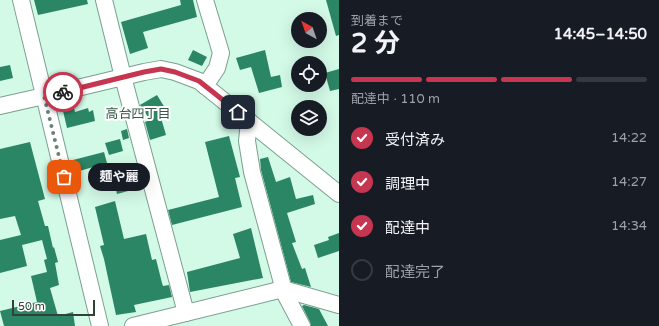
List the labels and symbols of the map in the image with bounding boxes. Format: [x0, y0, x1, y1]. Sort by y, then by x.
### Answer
north arrow [291, 12, 327, 48]
courier [43, 72, 83, 112]
pin [221, 95, 255, 129]
district label: 高台四丁目 [105, 106, 171, 122]
pin [47, 160, 81, 194]
callout: 麺や麗 [88, 163, 150, 191]
scale bar [12, 298, 95, 317]

